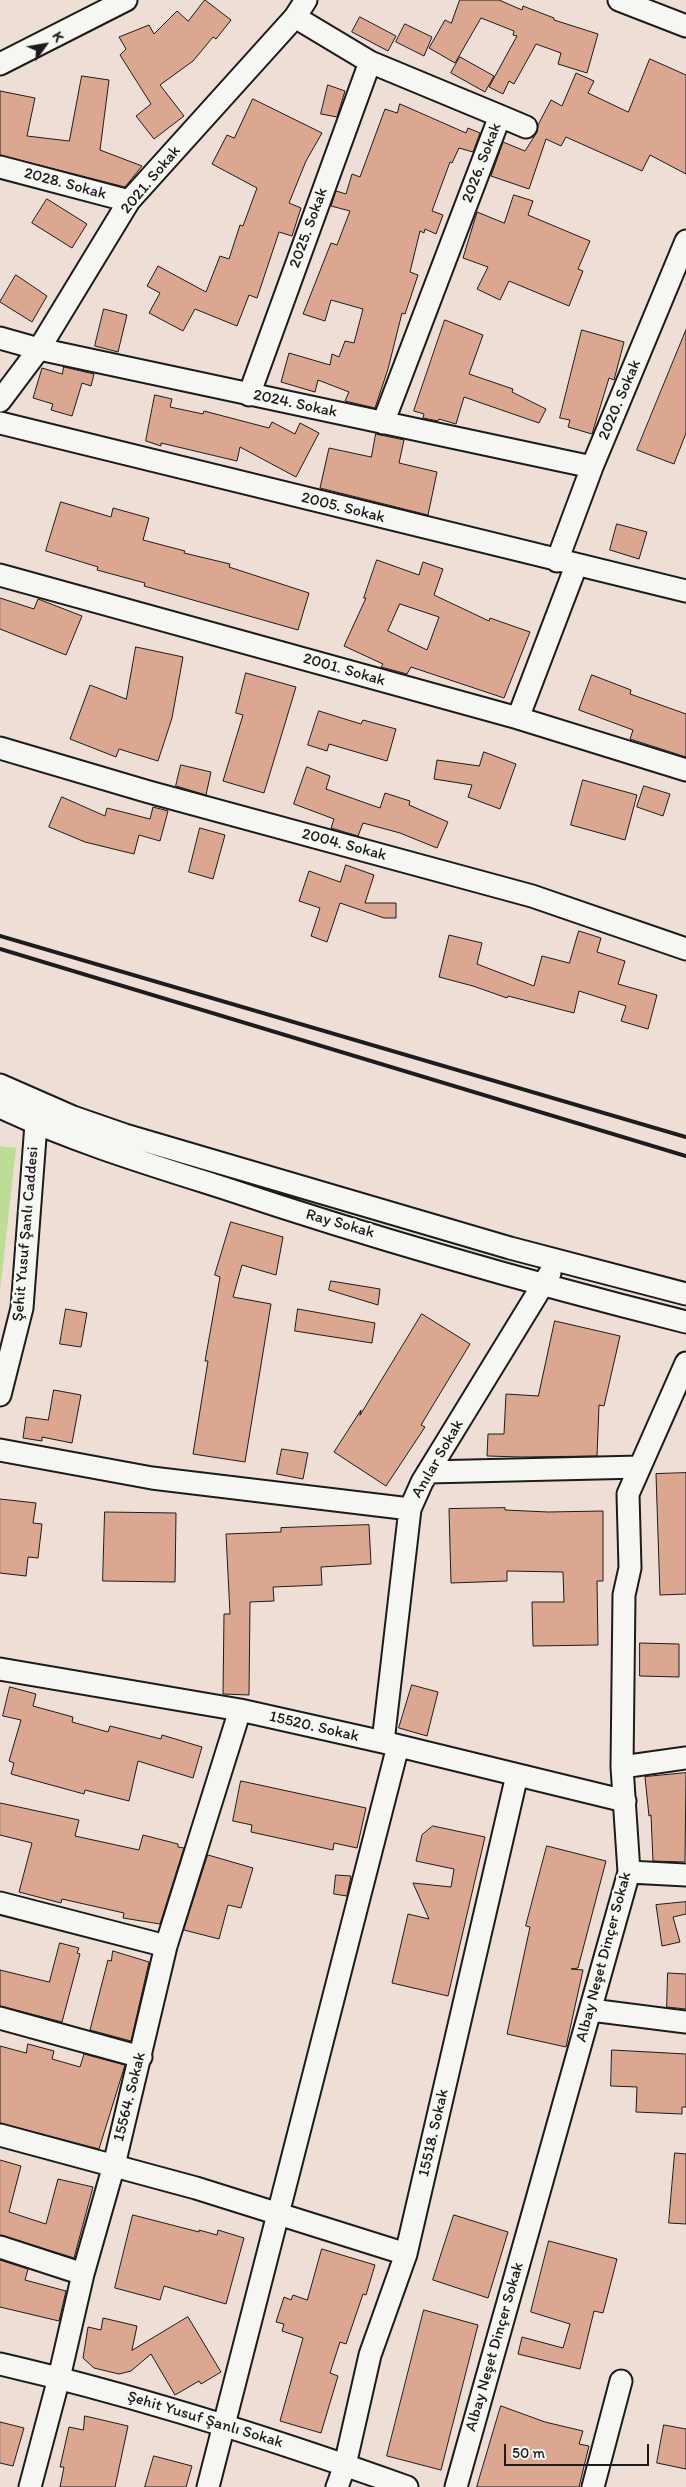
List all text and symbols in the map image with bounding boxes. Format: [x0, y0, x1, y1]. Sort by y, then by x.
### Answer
north arrow [20, 20, 70, 70]
text: K [49, 28, 68, 45]
street label: 2026. Sokak [458, 120, 506, 206]
street label: 2021. Sokak [117, 142, 185, 218]
street label: 2028. Sokak [22, 164, 108, 204]
street label: 2025. Sokak [286, 185, 332, 271]
street label: 2020. Sokak [594, 357, 646, 443]
street label: 2024. Sokak [251, 386, 339, 422]
street label: 2005. Sokak [299, 488, 387, 528]
street label: 2001. Sokak [301, 649, 387, 691]
street label: 2004. Sokak [300, 824, 388, 866]
street label: Şehit Yusuf Şanlı Caddesi [9, 1146, 43, 1322]
street label: Ray Sokak [303, 1205, 377, 1243]
street label: Anılar Sokak [408, 1416, 468, 1502]
street label: 15520. Sokak [267, 1707, 361, 1747]
street label: Albay Neşet Dinçer Sokak [572, 1870, 636, 2044]
street label: 15564. Sokak [110, 2050, 150, 2144]
street label: 15518. Sokak [415, 2087, 453, 2179]
street label: Albay Neşet Dinçer Sokak [462, 2260, 528, 2434]
street label: Şehit Yusuf Şanlı Sokak [125, 2387, 285, 2453]
scale bar [506, 2434, 651, 2466]
text: 50 m [512, 2444, 545, 2462]

